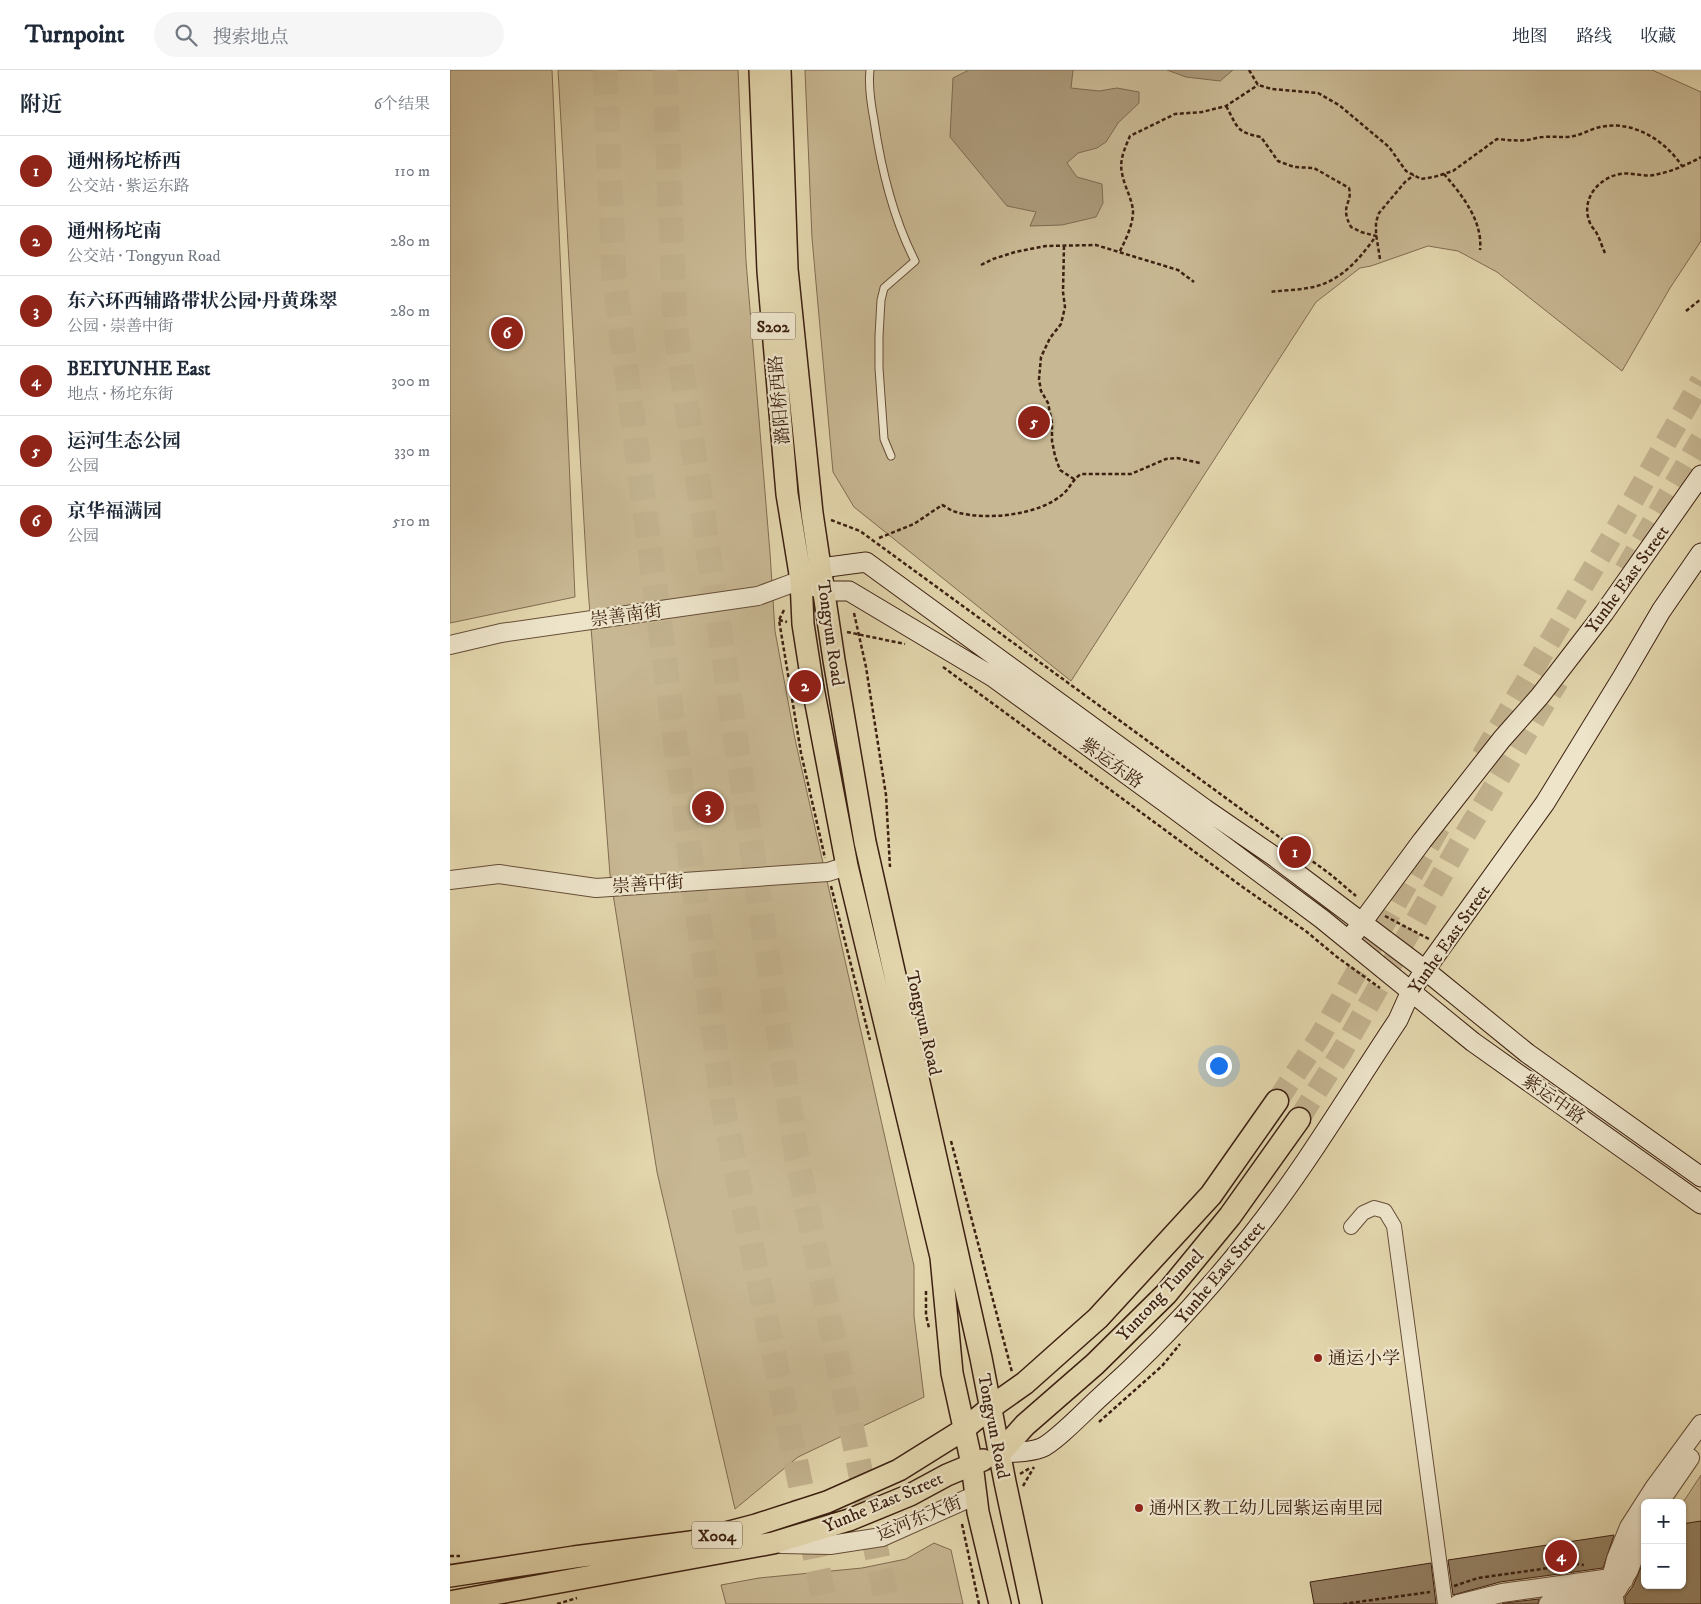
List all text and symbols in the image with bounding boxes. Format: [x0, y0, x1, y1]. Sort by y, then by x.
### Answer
search box [154, 12, 504, 57]
text: Turnpoint [25, 20, 124, 50]
icon: search [172, 21, 200, 49]
text: 搜索地点 [212, 26, 288, 49]
text: 地图 [1512, 26, 1548, 48]
text: 路线 [1576, 26, 1612, 48]
text: 收藏 [1640, 26, 1676, 48]
text: 附近 [20, 92, 62, 118]
text: 6个结果 [374, 94, 430, 114]
text: 通州杨坨桥西 [67, 150, 181, 173]
text: 1 [33, 161, 39, 181]
text: 110 m [394, 161, 430, 181]
text: 公交站 · 紫运东路 [67, 176, 190, 196]
text: 通州杨坨南 [67, 220, 162, 243]
text: 2 [32, 231, 40, 251]
text: 280 m [390, 231, 430, 251]
text: 公交站 · Tongyun Road [67, 246, 220, 266]
text: 东六环西辅路带状公园·丹黄珠翠 [67, 290, 338, 313]
text: 3 [33, 301, 39, 321]
text: 280 m [390, 301, 430, 321]
road number: S202 [750, 312, 796, 340]
pin: 6 [491, 314, 523, 352]
text: 公园 · 崇善中街 [67, 316, 174, 336]
street label: 潞阳桥西路 [765, 354, 795, 446]
text: BEIYUNHE East [67, 358, 210, 381]
text: 4 [31, 371, 41, 391]
text: 300 m [391, 371, 430, 391]
text: 地点 · 杨坨东街 [67, 384, 174, 404]
pin: 5 [1018, 403, 1050, 441]
text: 运河生态公园 [67, 430, 181, 453]
text: 5 [32, 441, 40, 461]
text: 330 m [394, 441, 430, 461]
text: 公园 [67, 456, 99, 476]
text: 京华福满园 [67, 500, 162, 523]
text: 6 [32, 511, 40, 531]
text: 510 m [392, 511, 430, 531]
street label: Yunhe East Street [1581, 521, 1674, 638]
text: 公园 [67, 526, 99, 546]
street label: Tongyun Road [812, 579, 848, 687]
street label: 崇善南街 [589, 600, 663, 632]
pin: 2 [789, 667, 821, 705]
street label: 紫运东路 [1076, 734, 1147, 794]
pin: 3 [692, 788, 724, 826]
pin: 1 [1279, 833, 1311, 871]
street label: 崇善中街 [611, 872, 685, 898]
street label: Yunhe East Street [1404, 881, 1496, 998]
street label: Tongyun Road [900, 969, 946, 1078]
your location [1206, 1053, 1232, 1079]
street label: 紫运中路 [1518, 1070, 1589, 1129]
street label: Yunhe East Street [1171, 1217, 1270, 1329]
street label: Yuntong Tunnel [1113, 1245, 1209, 1346]
place label: 通运小学 [1328, 1348, 1400, 1370]
marker: 通运小学 [1312, 1352, 1324, 1364]
street label: Tongyun Road [972, 1372, 1014, 1481]
street label: Yunhe East Street [820, 1468, 947, 1538]
street label: 运河东大街 [874, 1492, 965, 1546]
place label: 通州区教工幼儿园紫运南里园 [1149, 1498, 1383, 1520]
map controls [1641, 1499, 1686, 1589]
button: + [1641, 1499, 1686, 1544]
marker: 通州区教工幼儿园紫运南里园 [1133, 1502, 1145, 1514]
road number: X004 [692, 1522, 742, 1548]
pin: 4 [1545, 1537, 1577, 1575]
button: − [1641, 1544, 1686, 1589]

